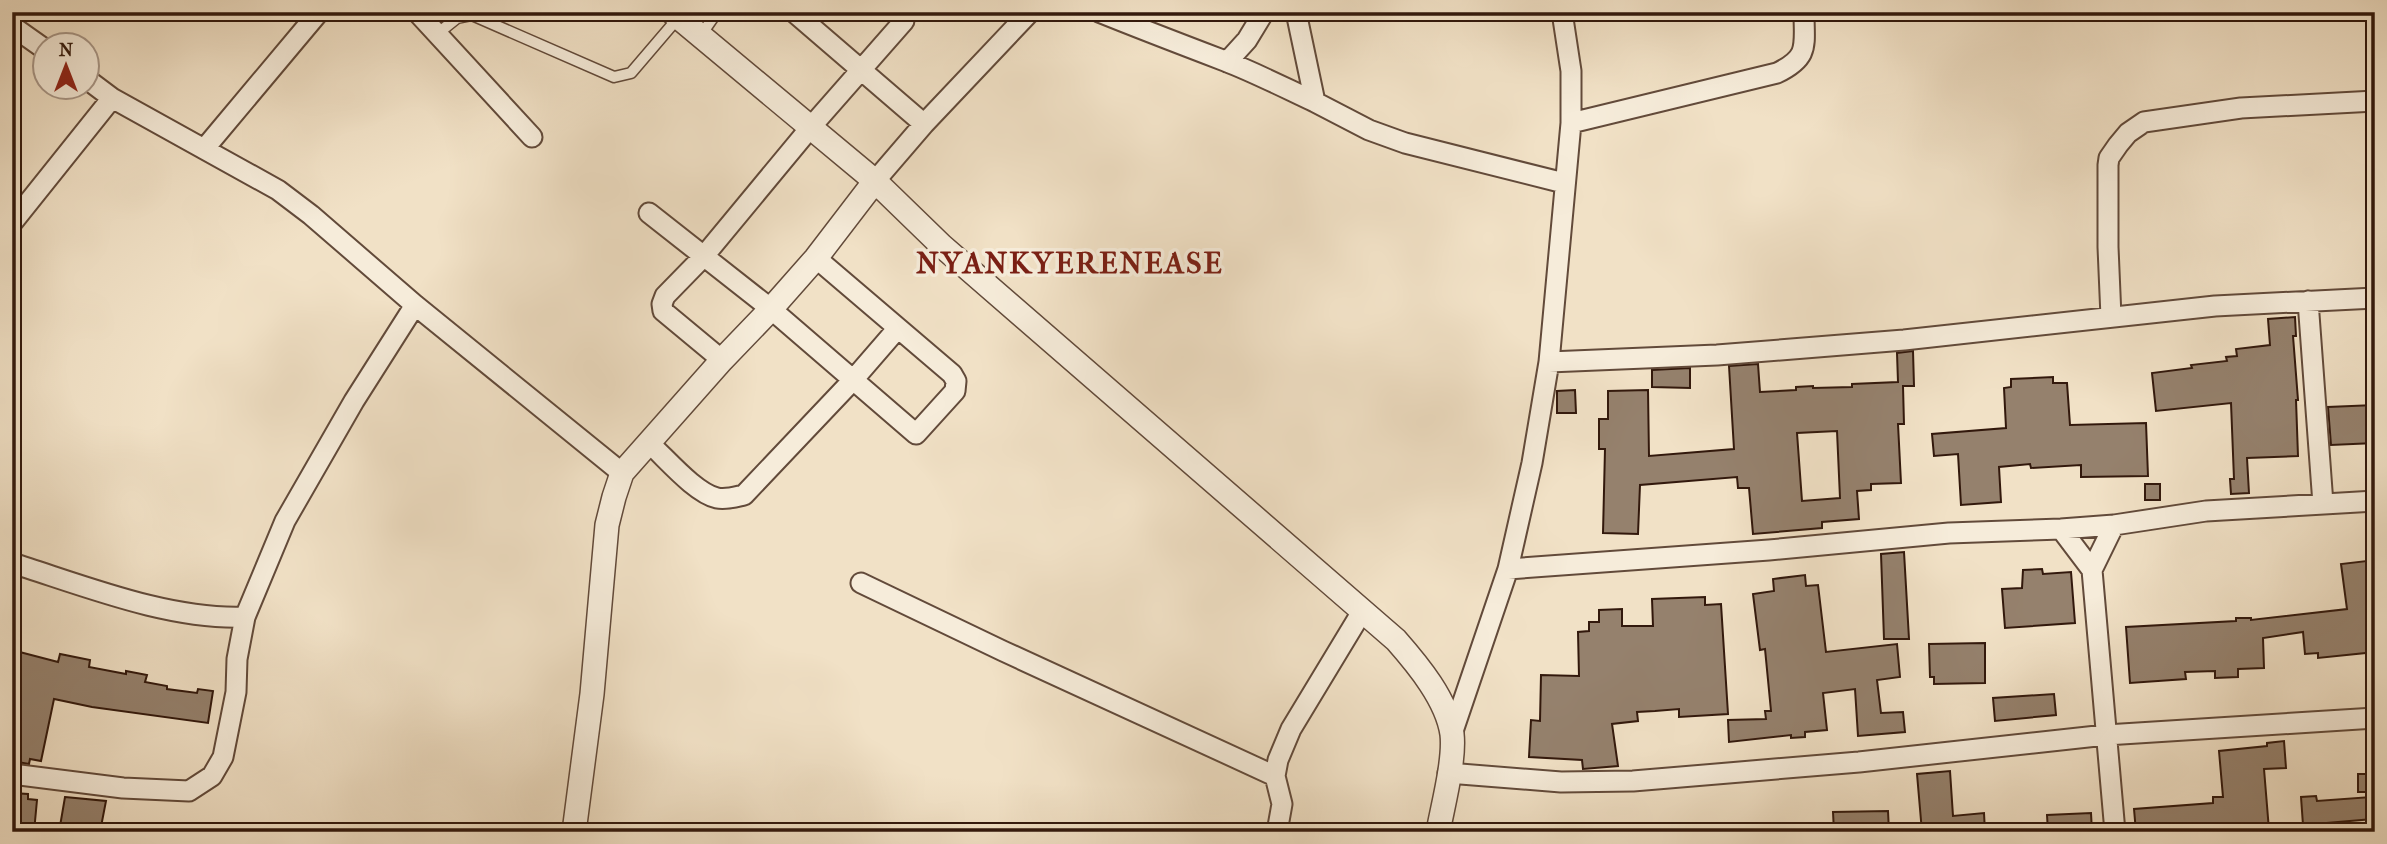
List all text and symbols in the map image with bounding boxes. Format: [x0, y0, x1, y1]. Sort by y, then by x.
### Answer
north arrow [32, 32, 102, 102]
text: N [59, 39, 74, 61]
district label: NYANKYERENEASE [916, 246, 1224, 281]

